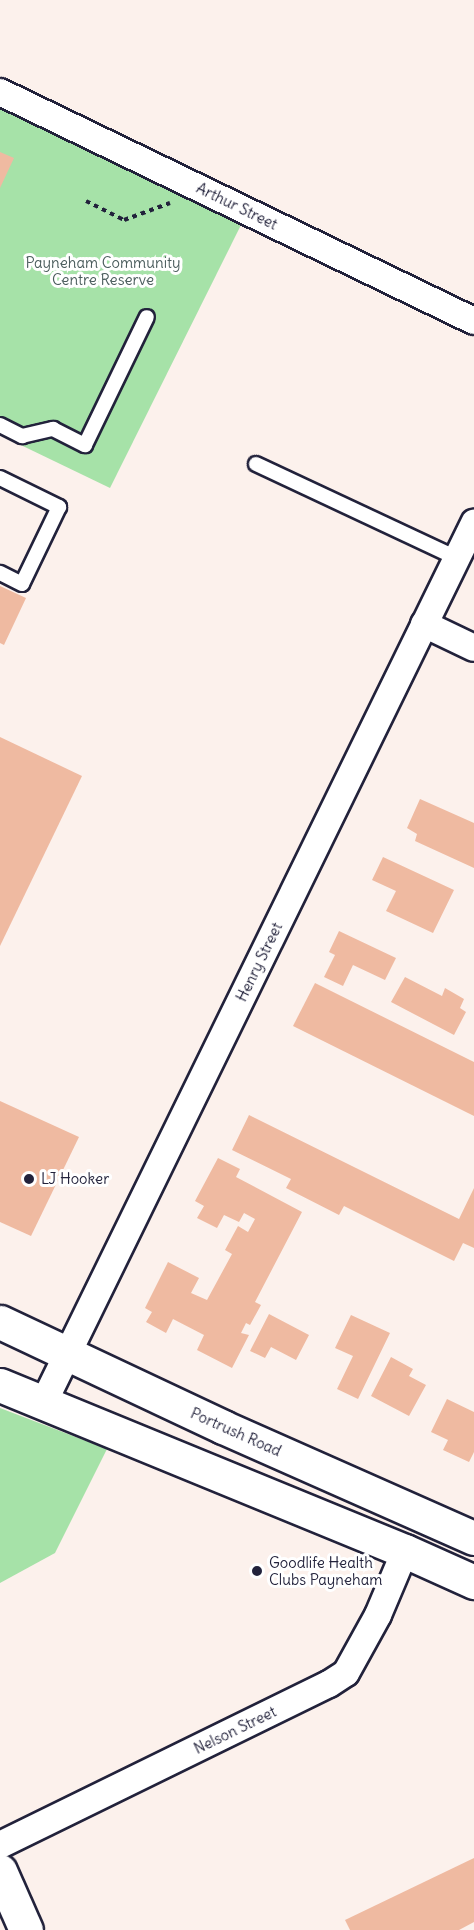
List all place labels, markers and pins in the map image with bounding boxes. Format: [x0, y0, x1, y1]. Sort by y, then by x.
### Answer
place label: LJ Hooker [41, 1170, 109, 1188]
marker: LJ Hooker [22, 1172, 36, 1186]
place label: Goodlife Health Clubs Payneham [269, 1553, 382, 1588]
marker: Goodlife Health Clubs Payneham [250, 1564, 264, 1578]

